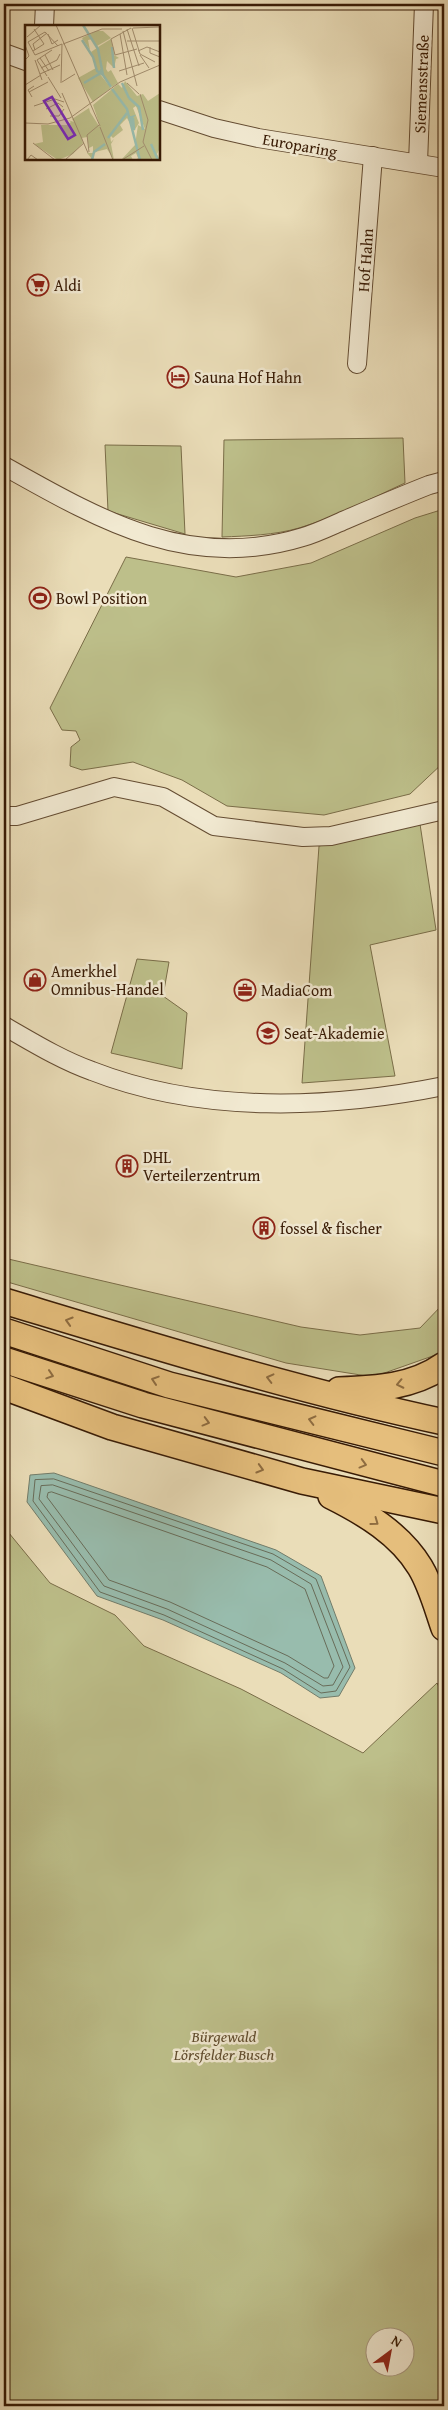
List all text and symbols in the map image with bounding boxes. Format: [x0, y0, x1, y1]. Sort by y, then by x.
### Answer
inset map [25, 25, 160, 160]
street label: Siemensstraße [407, 34, 435, 134]
street label: Europaring [261, 127, 339, 163]
street label: Hof Hahn [351, 227, 379, 293]
supermarket icon: Aldi [26, 273, 50, 297]
place label: Aldi [54, 273, 82, 297]
hotel icon: Sauna Hof Hahn [166, 365, 190, 389]
place label: Sauna Hof Hahn [194, 365, 302, 389]
sports icon: Bowl Position [28, 586, 52, 610]
place label: Bowl Position [56, 586, 147, 610]
place label: Amerkhel Omnibus-Handel [51, 959, 164, 1001]
shop icon: Amerkhel Omnibus-Handel [23, 968, 47, 992]
office icon: MadiaCom [233, 978, 257, 1002]
place label: MadiaCom [261, 978, 332, 1002]
school or university icon: Seat-Akademie [256, 1021, 280, 1045]
place label: Seat-Akademie [284, 1021, 385, 1045]
place label: DHL Verteilerzentrum [143, 1145, 260, 1187]
building icon: DHL Verteilerzentrum [115, 1154, 139, 1178]
building icon: fossel & fischer [252, 1216, 276, 1240]
place label: fossel & fischer [280, 1216, 382, 1240]
one-way arrow [66, 1316, 74, 1326]
one-way arrow [45, 1369, 54, 1379]
one-way arrow [266, 1374, 274, 1384]
one-way arrow [151, 1376, 159, 1386]
one-way arrow [395, 1378, 404, 1389]
one-way arrow [307, 1415, 316, 1426]
one-way arrow [201, 1416, 209, 1426]
one-way arrow [358, 1458, 366, 1468]
one-way arrow [255, 1464, 263, 1474]
one-way arrow [370, 1516, 379, 1525]
park label: Bürgewald Lörsfelder Busch [173, 2024, 274, 2066]
north arrow [366, 2328, 416, 2378]
text: N [388, 2330, 407, 2352]

